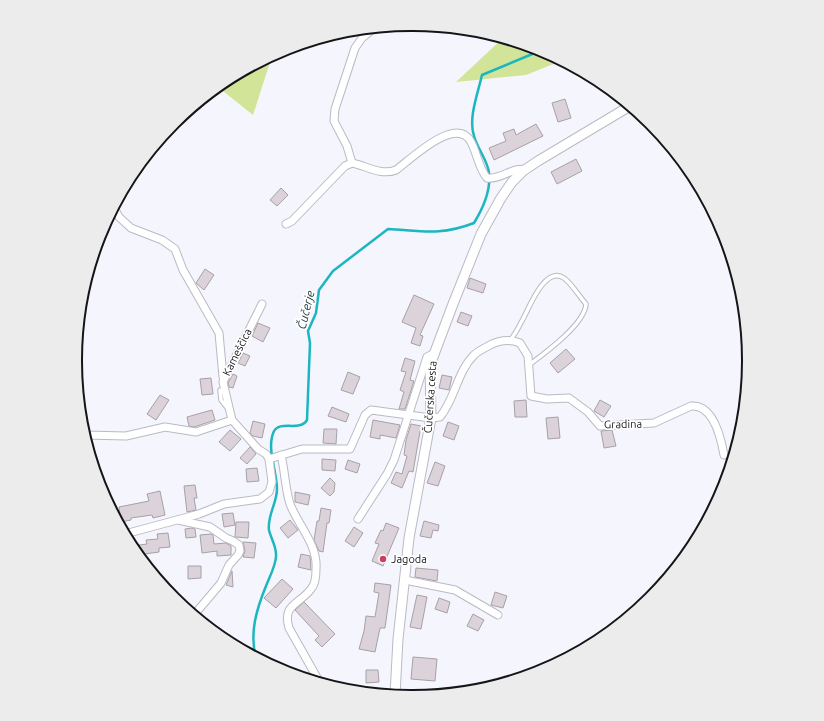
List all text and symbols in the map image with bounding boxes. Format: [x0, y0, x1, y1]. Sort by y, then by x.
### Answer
water label: Čučerje [294, 289, 317, 330]
street label: Kameščica [220, 326, 254, 378]
street label: Čučerska cesta [420, 360, 439, 434]
street label: Gradina [604, 418, 642, 430]
place label: Jagoda [391, 553, 427, 565]
marker: Jagoda [378, 554, 388, 564]

